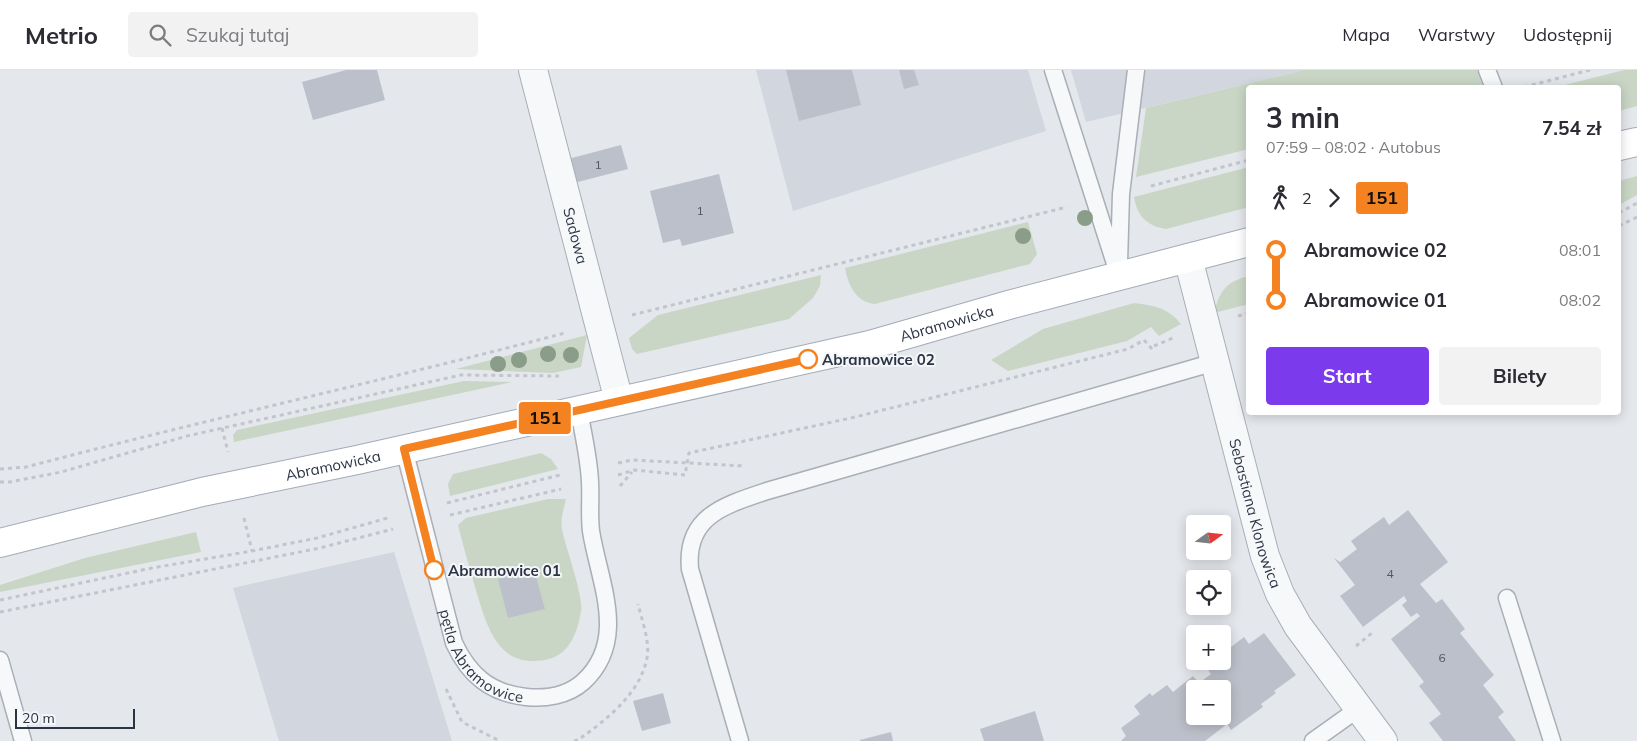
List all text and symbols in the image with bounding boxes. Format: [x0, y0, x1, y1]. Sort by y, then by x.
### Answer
search box [128, 12, 478, 57]
text: Metrio [25, 20, 98, 50]
icon: search [146, 21, 174, 49]
text: Szukaj tutaj [186, 23, 289, 47]
text: Mapa [1342, 23, 1390, 46]
text: Warstwy [1418, 23, 1495, 46]
text: Udostępnij [1523, 23, 1612, 46]
text: 3 min [1266, 100, 1340, 135]
text: 7.54 zł [1542, 116, 1601, 140]
text: 07:59 – 08:02 · Autobus [1266, 137, 1441, 157]
house number: 1 [594, 157, 602, 172]
icon: walk [1266, 184, 1294, 212]
icon: forward [1320, 184, 1348, 212]
text: 151 [1366, 186, 1398, 209]
text: 2 [1302, 188, 1312, 208]
house number: 1 [696, 203, 704, 218]
street label: Sadowa [560, 205, 592, 266]
text: Abramowice 02 [1304, 238, 1447, 262]
text: 08:01 [1559, 240, 1601, 260]
text: Abramowice 01 [1304, 288, 1447, 312]
text: 08:02 [1559, 290, 1601, 310]
street label: Abramowicka [897, 300, 996, 345]
button: Start [1266, 347, 1429, 405]
button: Bilety [1439, 347, 1601, 405]
marker: Abramowice 02 [798, 349, 818, 369]
place label: Abramowice 02 [822, 350, 935, 369]
line badge: 151 [516, 402, 574, 434]
text: 151 [529, 406, 561, 429]
street label: Sebastiana Klonowica [1226, 436, 1286, 591]
street label: Abramowicka [284, 446, 382, 484]
north arrow [1186, 515, 1231, 560]
map controls [1186, 515, 1231, 725]
marker: Abramowice 01 [424, 560, 444, 580]
place label: Abramowice 01 [448, 561, 561, 580]
house number: 4 [1386, 566, 1394, 581]
button: locate [1186, 570, 1231, 615]
street label: pętla Abramowice [436, 607, 525, 706]
button: + [1186, 625, 1231, 670]
house number: 6 [1438, 650, 1446, 665]
button: − [1186, 680, 1231, 725]
scale bar [15, 706, 135, 729]
text: 20 m [22, 709, 55, 727]

